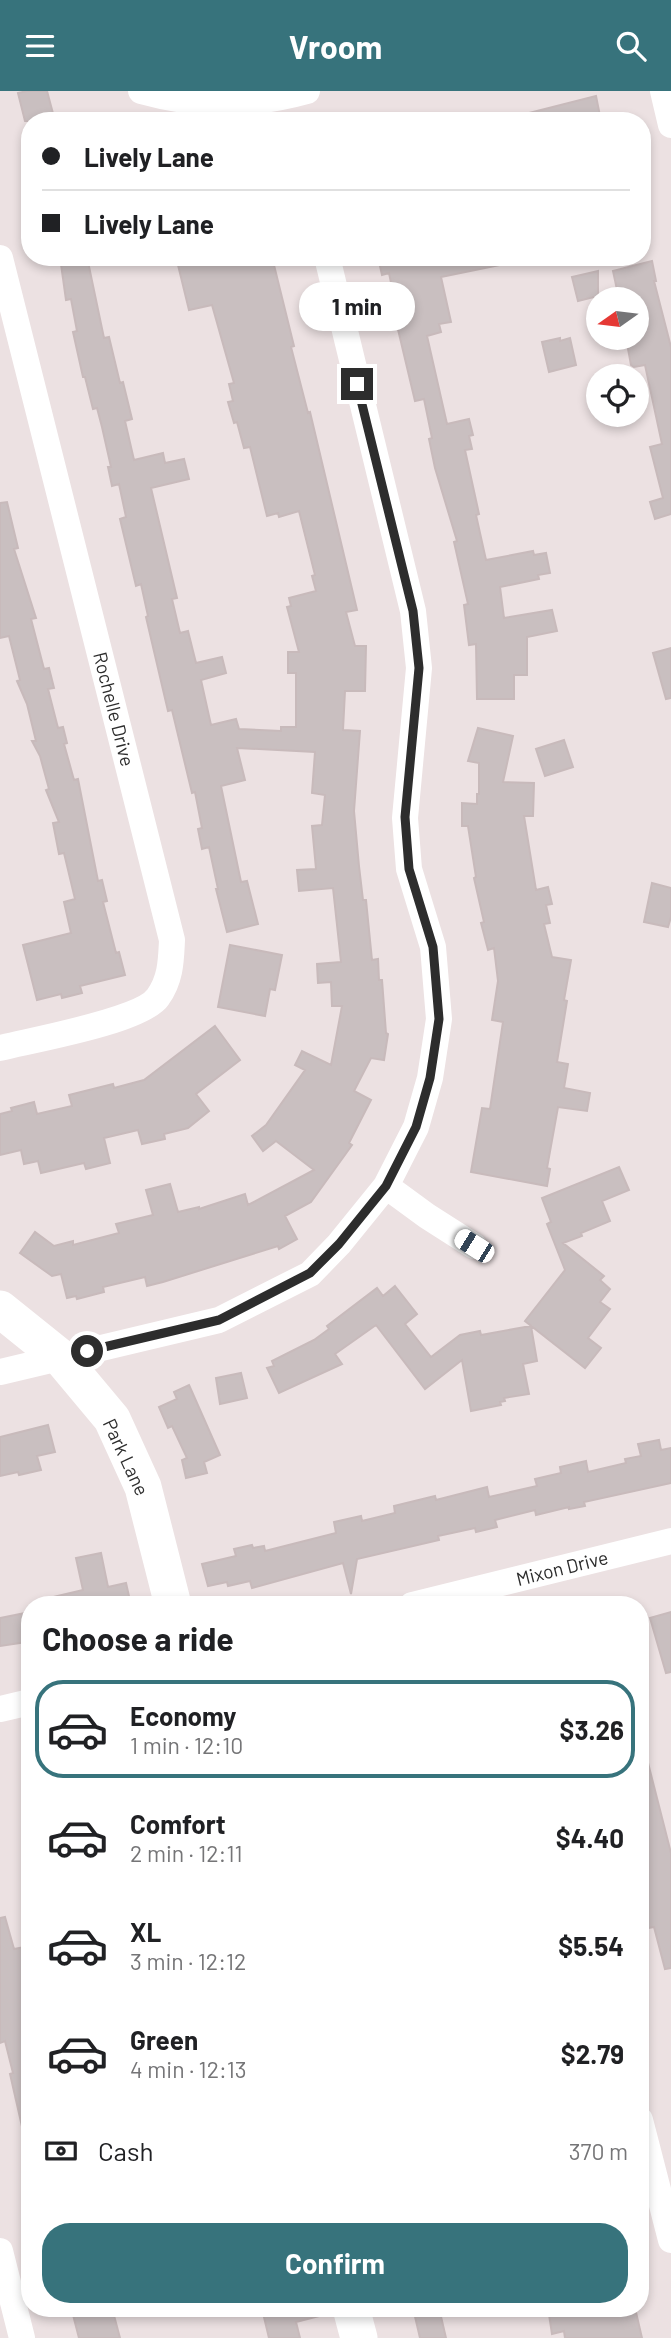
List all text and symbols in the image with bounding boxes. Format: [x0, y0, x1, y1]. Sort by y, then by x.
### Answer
icon: menu [21, 27, 59, 65]
text: Vroom [289, 27, 382, 65]
icon: search [612, 27, 650, 65]
text: Lively Lane [84, 141, 214, 172]
text: Lively Lane [84, 208, 214, 239]
callout: 1 min [299, 282, 415, 331]
north arrow [586, 287, 649, 350]
map controls [586, 287, 649, 427]
text: 1 min [332, 292, 382, 320]
button: locate [586, 364, 649, 427]
route end [341, 368, 373, 400]
street label: Rochelle Drive [89, 649, 140, 768]
car [451, 1226, 498, 1266]
route start [71, 1335, 103, 1367]
street label: Park Lane [99, 1415, 154, 1499]
street label: Mixon Drive [514, 1545, 610, 1590]
text: Choose a ride [42, 1619, 234, 1657]
icon: car [46, 1698, 109, 1761]
text: Economy [130, 1700, 236, 1731]
text: $3.26 [560, 1714, 624, 1745]
text: 1 min · 12:10 [130, 1731, 243, 1759]
icon: car [46, 1806, 109, 1869]
text: Comfort [130, 1808, 226, 1839]
text: $4.40 [556, 1822, 624, 1853]
text: 2 min · 12:11 [130, 1839, 243, 1867]
icon: car [46, 1914, 109, 1977]
text: XL [130, 1916, 161, 1947]
text: $5.54 [558, 1930, 624, 1961]
text: 3 min · 12:12 [130, 1947, 246, 1975]
icon: car [46, 2022, 109, 2085]
text: Green [130, 2024, 198, 2055]
text: $2.79 [561, 2038, 624, 2069]
text: 4 min · 12:13 [130, 2055, 247, 2083]
icon: cash [42, 2132, 80, 2170]
text: Cash [98, 2135, 153, 2166]
text: 370 m [569, 2137, 628, 2165]
button: Confirm [42, 2223, 628, 2303]

